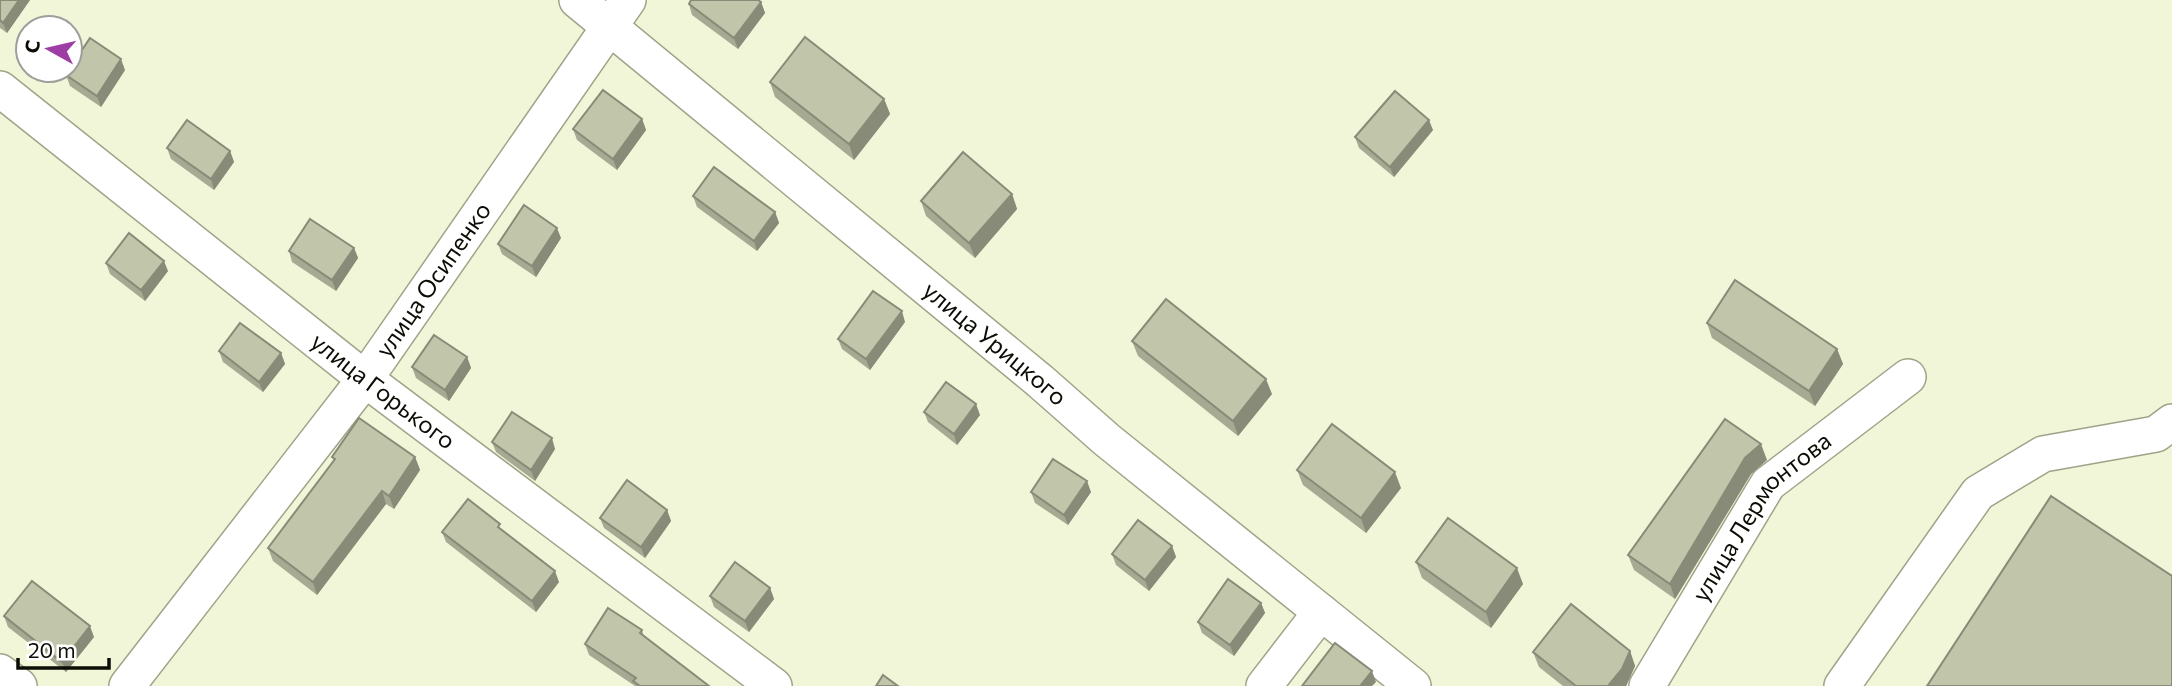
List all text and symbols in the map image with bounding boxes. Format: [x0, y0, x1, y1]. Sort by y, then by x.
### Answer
north arrow [14, 14, 84, 84]
text: С [19, 39, 44, 55]
street label: улица Осипенко [369, 196, 496, 362]
street label: улица Урицкого [918, 275, 1073, 411]
street label: улица Горького [306, 326, 462, 455]
street label: улица Лермонтова [1685, 425, 1836, 606]
scale bar [18, 626, 108, 670]
text: 20 m [28, 637, 76, 662]

